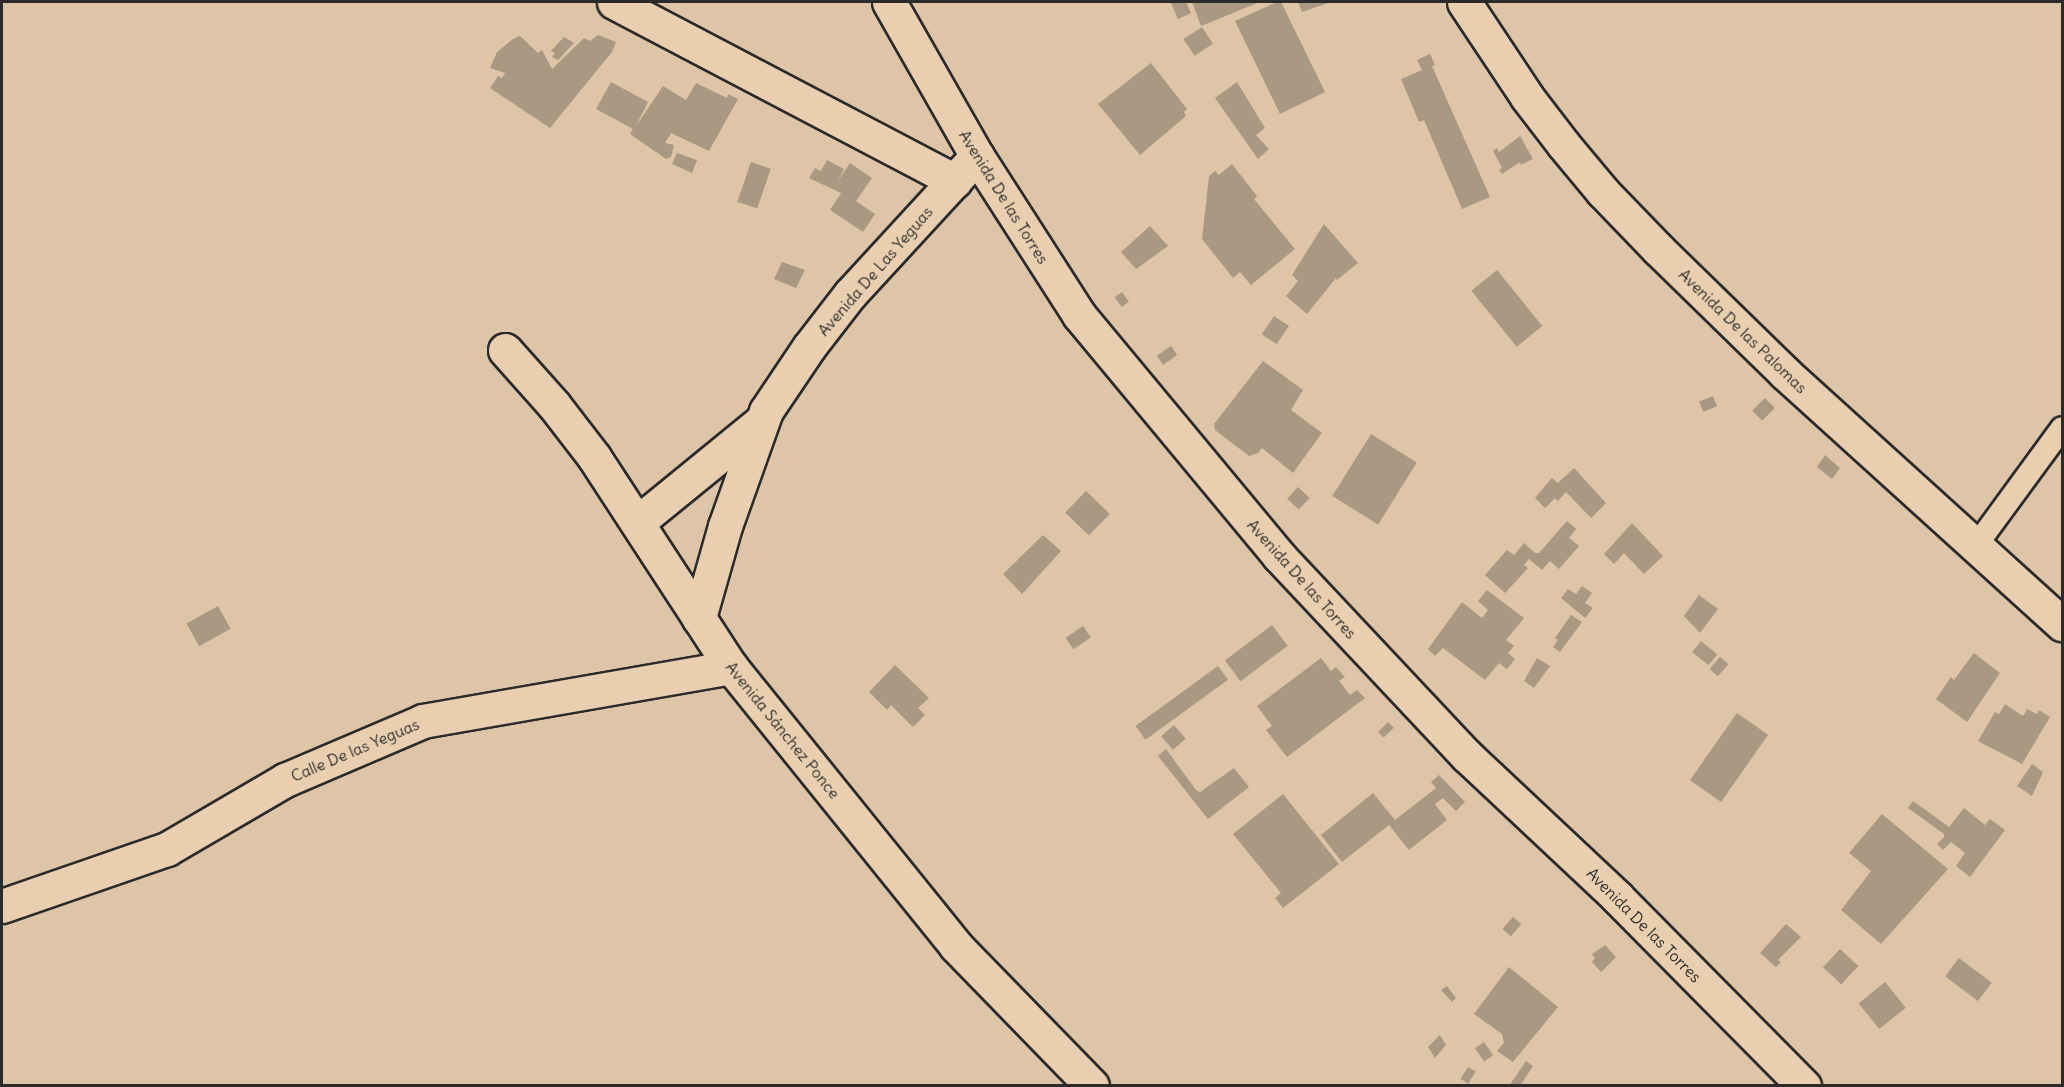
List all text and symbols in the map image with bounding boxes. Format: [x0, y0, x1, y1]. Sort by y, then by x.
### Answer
street label: Avenida De las Torres [955, 127, 1053, 267]
street label: Avenida De Las Yeguas [814, 202, 936, 340]
street label: Avenida De las Palomas [1675, 265, 1811, 397]
street label: Avenida De las Torres [1243, 515, 1361, 643]
street label: Avenida Sánchez Ponce [722, 658, 844, 802]
street label: Calle De las Yeguas [288, 714, 422, 786]
street label: Avenida De las Torres [1583, 864, 1705, 986]

